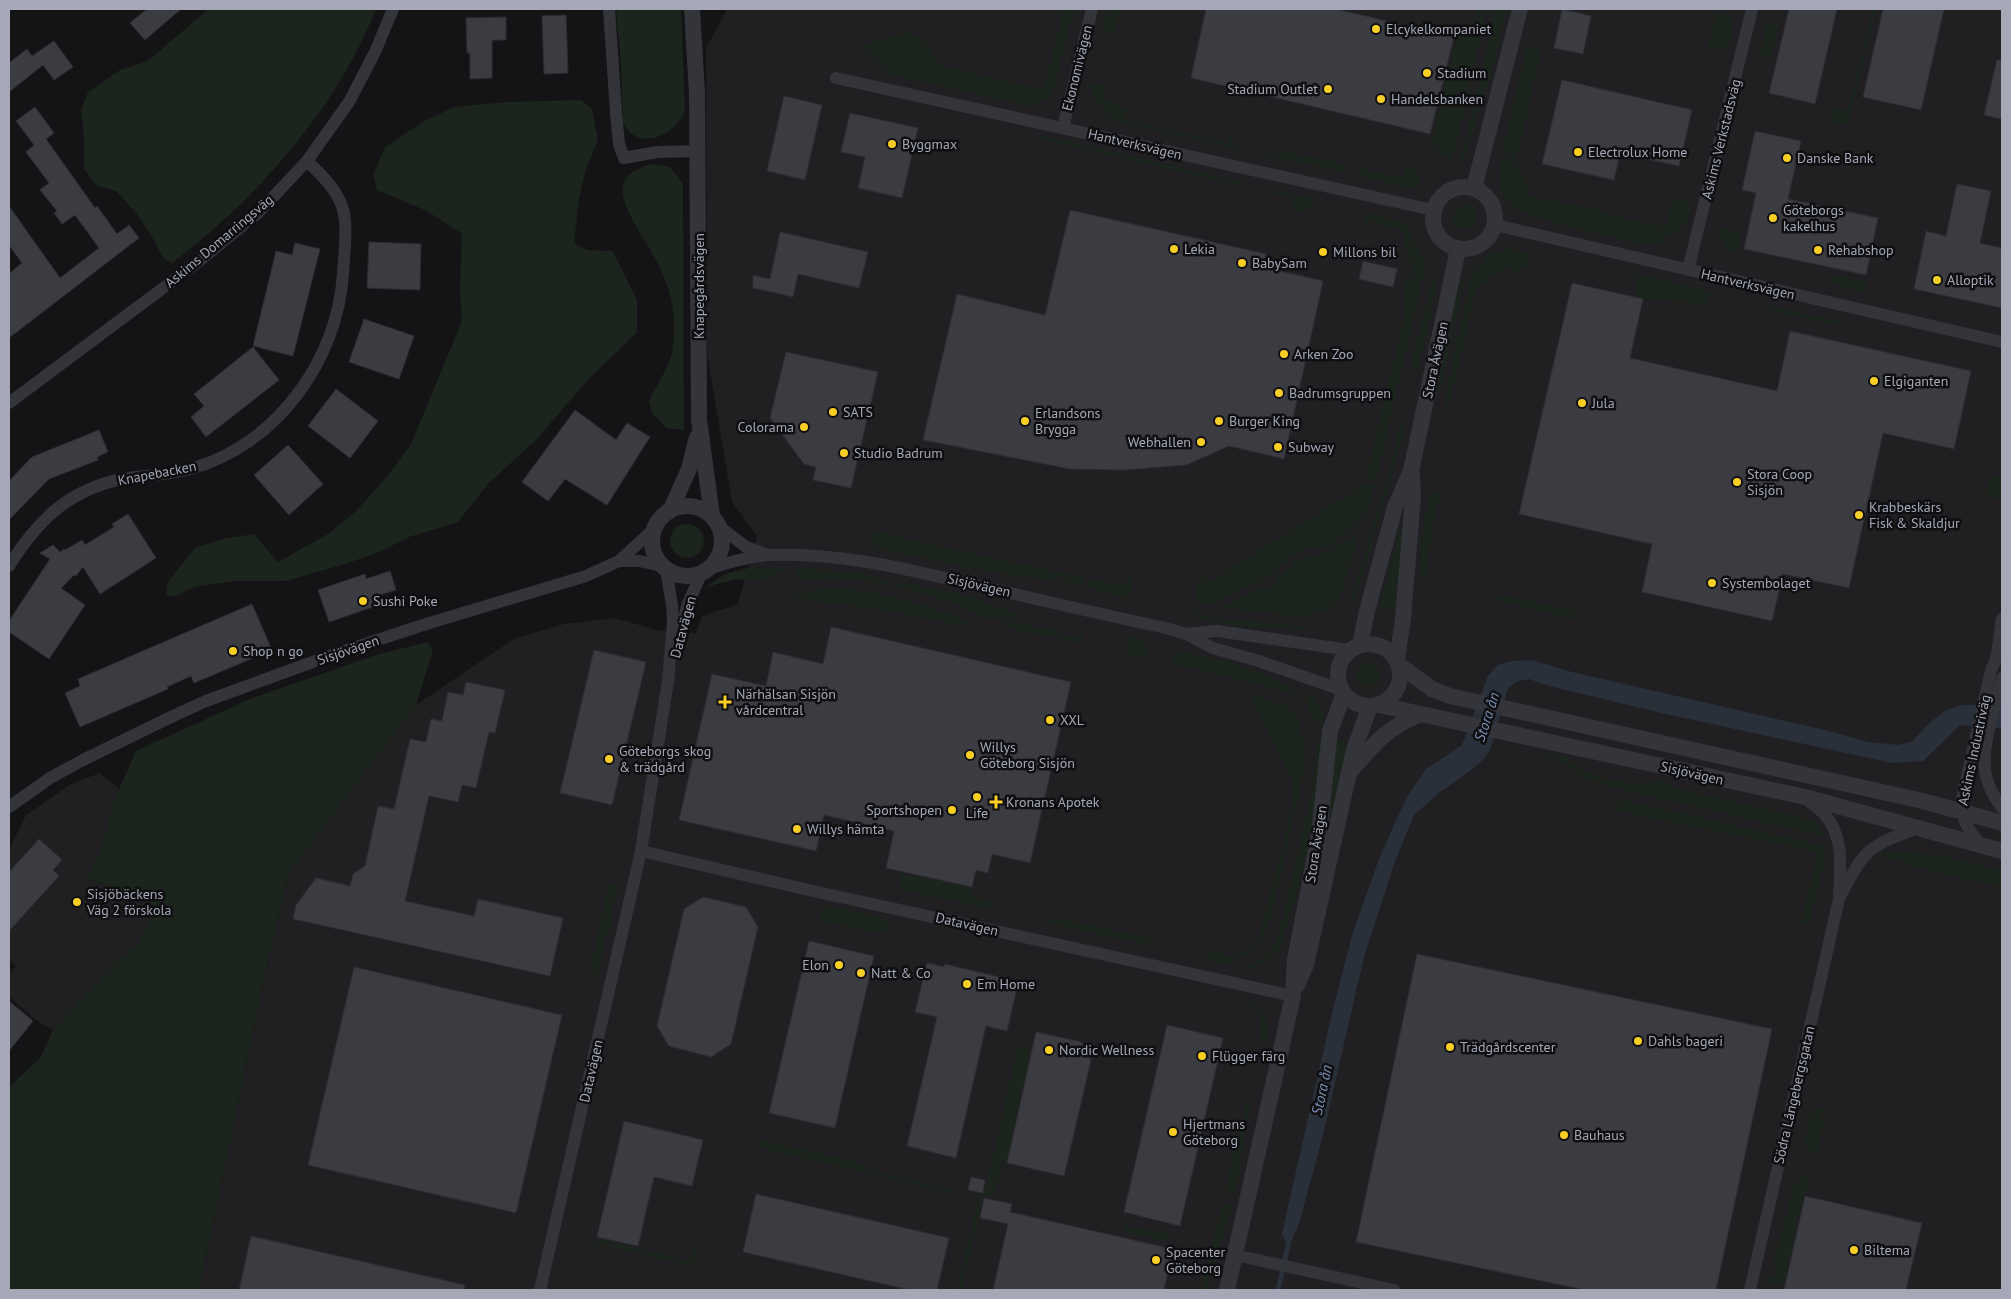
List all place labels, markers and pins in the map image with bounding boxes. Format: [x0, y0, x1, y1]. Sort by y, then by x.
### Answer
place label: Elcykelkompaniet [1386, 20, 1491, 38]
marker: Elcykelkompaniet [1370, 23, 1382, 35]
place label: Stadium [1437, 64, 1486, 82]
marker: Stadium [1421, 67, 1433, 79]
place label: Stadium Outlet [1227, 80, 1318, 98]
marker: Stadium Outlet [1322, 83, 1334, 95]
place label: Handelsbanken [1391, 90, 1483, 108]
marker: Handelsbanken [1375, 93, 1387, 105]
place label: Byggmax [902, 135, 957, 153]
marker: Byggmax [886, 138, 898, 150]
place label: Electrolux Home [1588, 143, 1687, 161]
marker: Electrolux Home [1572, 146, 1584, 158]
place label: Danske Bank [1797, 149, 1874, 167]
marker: Danske Bank [1781, 152, 1793, 164]
place label: Göteborgs kakelhus [1783, 201, 1844, 235]
marker: Göteborgs kakelhus [1767, 212, 1779, 224]
place label: Lekia [1184, 240, 1215, 258]
place label: Rehabshop [1828, 241, 1894, 259]
marker: Lekia [1168, 243, 1180, 255]
place label: Millons bil [1333, 243, 1396, 261]
marker: Rehabshop [1812, 244, 1824, 256]
marker: Millons bil [1317, 246, 1329, 258]
place label: BabySam [1252, 254, 1307, 272]
marker: BabySam [1236, 257, 1248, 269]
place label: Alloptik [1947, 271, 1994, 289]
marker: Alloptik [1931, 274, 1943, 286]
place label: Arken Zoo [1294, 345, 1354, 363]
marker: Arken Zoo [1278, 348, 1290, 360]
place label: Elgiganten [1884, 372, 1948, 390]
marker: Elgiganten [1868, 375, 1880, 387]
place label: Badrumsgruppen [1289, 384, 1391, 402]
marker: Badrumsgruppen [1273, 387, 1285, 399]
place label: Jula [1591, 394, 1615, 412]
marker: Jula [1576, 397, 1588, 409]
place label: SATS [843, 403, 873, 421]
place label: Erlandsons Brygga [1035, 404, 1101, 438]
marker: SATS [827, 406, 839, 418]
place label: Burger King [1229, 412, 1300, 430]
marker: Erlandsons Brygga [1019, 415, 1031, 427]
marker: Burger King [1213, 415, 1225, 427]
place label: Colorama [737, 418, 794, 436]
marker: Colorama [798, 421, 810, 433]
place label: Webhallen [1128, 433, 1191, 451]
marker: Webhallen [1195, 436, 1207, 448]
place label: Subway [1288, 438, 1335, 456]
marker: Subway [1272, 441, 1284, 453]
place label: Studio Badrum [854, 444, 943, 462]
marker: Studio Badrum [838, 447, 850, 459]
place label: Stora Coop Sisjön [1747, 465, 1812, 499]
marker: Stora Coop Sisjön [1731, 476, 1743, 488]
place label: Krabbeskärs Fisk & Skaldjur [1869, 498, 1960, 532]
marker: Krabbeskärs Fisk & Skaldjur [1853, 509, 1865, 521]
place label: Systembolaget [1722, 574, 1811, 592]
marker: Systembolaget [1706, 577, 1718, 589]
place label: Sushi Poke [373, 592, 438, 610]
marker: Sushi Poke [357, 595, 369, 607]
place label: Shop n go [243, 642, 303, 660]
marker: Shop n go [227, 645, 239, 657]
place label: Närhälsan Sisjön vårdcentral [736, 685, 836, 719]
marker: Närhälsan Sisjön vårdcentral [718, 695, 732, 709]
place label: XXL [1060, 711, 1084, 729]
marker: XXL [1044, 714, 1056, 726]
place label: Willys Göteborg Sisjön [980, 738, 1075, 772]
place label: Göteborgs skog & trädgård [619, 742, 711, 776]
marker: Willys Göteborg Sisjön [964, 749, 976, 761]
marker: Göteborgs skog & trädgård [603, 753, 615, 765]
marker: Life [971, 791, 983, 803]
place label: Kronans Apotek [1006, 793, 1100, 811]
marker: Kronans Apotek [990, 796, 1002, 808]
place label: Sportshopen [866, 801, 942, 819]
marker: Sportshopen [946, 804, 958, 816]
place label: Life [966, 804, 988, 822]
place label: Willys hämta [807, 820, 884, 838]
marker: Willys hämta [791, 823, 803, 835]
place label: Sisjöbäckens Väg 2 förskola [86, 885, 171, 919]
marker: Sisjöbäckens Väg 2 förskola [71, 896, 83, 908]
place label: Elon [802, 956, 829, 974]
marker: Elon [833, 959, 845, 971]
place label: Natt & Co [871, 964, 931, 982]
marker: Natt & Co [855, 967, 867, 979]
place label: Em Home [977, 975, 1035, 993]
marker: Em Home [961, 978, 973, 990]
place label: Dahls bageri [1648, 1032, 1723, 1050]
marker: Dahls bageri [1632, 1035, 1644, 1047]
place label: Trädgårdscenter [1460, 1038, 1556, 1056]
place label: Nordic Wellness [1059, 1041, 1154, 1059]
marker: Trädgårdscenter [1444, 1041, 1456, 1053]
marker: Nordic Wellness [1043, 1044, 1055, 1056]
place label: Flügger färg [1212, 1047, 1285, 1065]
marker: Flügger färg [1196, 1050, 1208, 1062]
place label: Hjertmans Göteborg [1183, 1115, 1245, 1149]
marker: Hjertmans Göteborg [1167, 1126, 1179, 1138]
place label: Bauhaus [1574, 1126, 1625, 1144]
marker: Bauhaus [1558, 1129, 1570, 1141]
place label: Biltema [1864, 1241, 1910, 1259]
place label: Spacenter Göteborg [1166, 1243, 1225, 1277]
marker: Biltema [1848, 1244, 1860, 1256]
marker: Spacenter Göteborg [1150, 1254, 1162, 1266]

